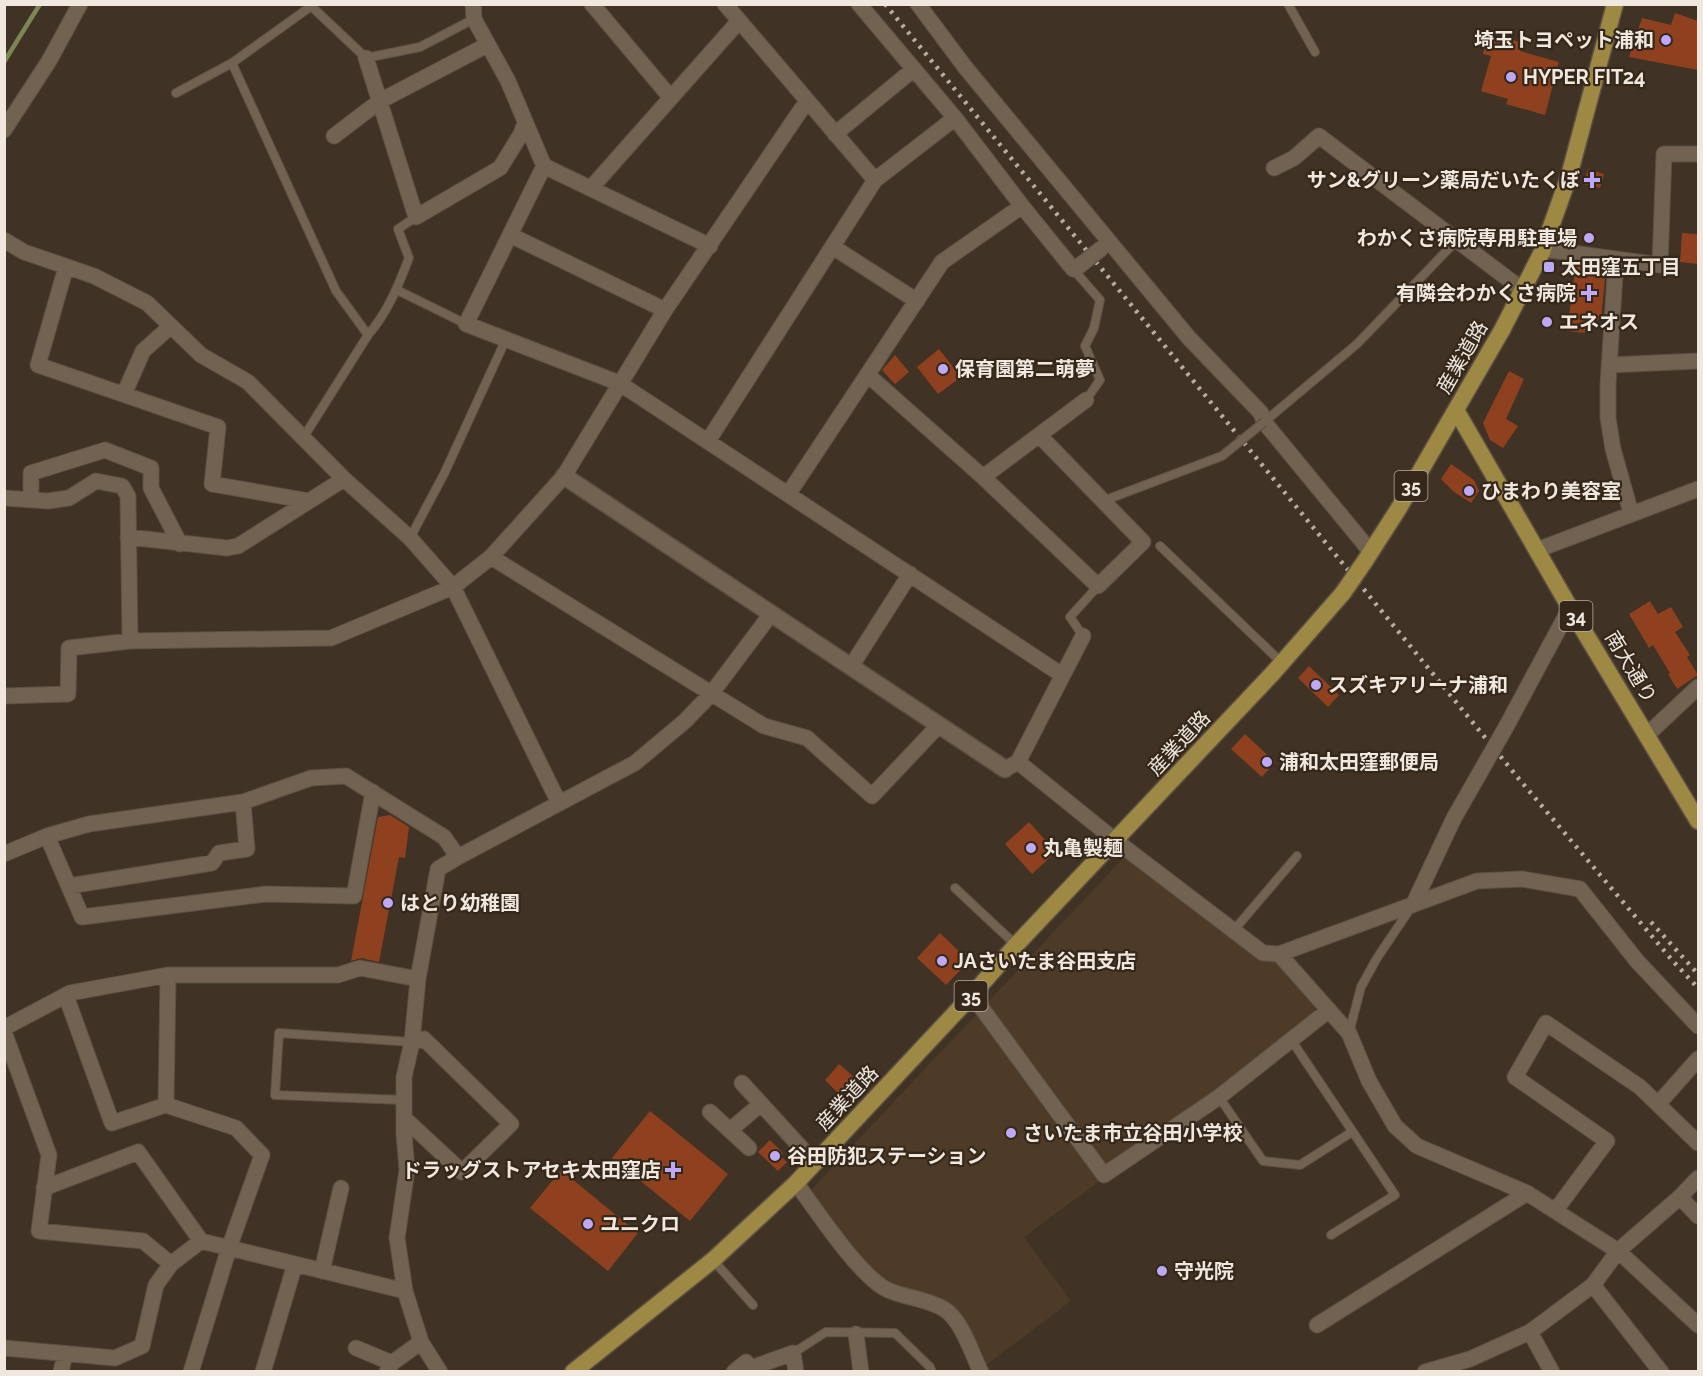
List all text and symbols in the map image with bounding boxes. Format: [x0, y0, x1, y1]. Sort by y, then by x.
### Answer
place label: 埼玉トヨペット浦和 [1474, 28, 1654, 52]
marker: 埼玉トヨペット浦和 [1659, 33, 1673, 47]
place label: HYPER FIT24 [1523, 65, 1645, 89]
marker: HYPER FIT24 [1504, 70, 1518, 84]
place label: サン&グリーン薬局だいたくぼ [1307, 168, 1580, 192]
marker: サン&グリーン薬局だいたくぼ [1585, 173, 1599, 187]
place label: わかくさ病院専用駐車場 [1357, 226, 1577, 250]
marker: わかくさ病院専用駐車場 [1582, 231, 1596, 245]
place label: 太田窪五丁目 [1561, 255, 1681, 279]
marker: 太田窪五丁目 [1542, 260, 1556, 274]
place label: 有隣会わかくさ病院 [1396, 281, 1576, 305]
marker: 有隣会わかくさ病院 [1580, 284, 1598, 302]
place label: エネオス [1559, 310, 1639, 334]
marker: エネオス [1540, 315, 1554, 329]
street label: 産業道路 [1432, 316, 1492, 398]
place label: 保育園第二萌夢 [955, 357, 1095, 381]
marker: 保育園第二萌夢 [936, 362, 950, 376]
road number: 35 [1394, 471, 1428, 501]
place label: ひまわり美容室 [1481, 479, 1621, 503]
marker: ひまわり美容室 [1462, 484, 1476, 498]
road number: 34 [1560, 601, 1592, 631]
street label: 南大通り [1600, 627, 1662, 707]
place label: スズキアリーナ浦和 [1328, 673, 1508, 697]
marker: スズキアリーナ浦和 [1309, 678, 1323, 692]
street label: 産業道路 [1143, 706, 1215, 780]
place label: 浦和太田窪郵便局 [1279, 750, 1439, 774]
marker: 浦和太田窪郵便局 [1260, 755, 1274, 769]
place label: 丸亀製麺 [1043, 836, 1123, 860]
marker: 丸亀製麺 [1024, 841, 1038, 855]
place label: はとり幼稚園 [400, 891, 520, 915]
marker: はとり幼稚園 [381, 896, 395, 910]
place label: JAさいたま谷田支店 [954, 949, 1136, 973]
marker: JAさいたま谷田支店 [935, 954, 949, 968]
road number: 35 [954, 981, 988, 1011]
street label: 産業道路 [811, 1061, 883, 1135]
place label: さいたま市立谷田小学校 [1023, 1121, 1242, 1145]
marker: さいたま市立谷田小学校 [1004, 1126, 1018, 1140]
place label: 谷田防犯ステーション [787, 1144, 987, 1168]
marker: 谷田防犯ステーション [768, 1149, 782, 1163]
place label: ドラッグストアセキ太田窪店 [401, 1158, 661, 1182]
marker: ドラッグストアセキ太田窪店 [666, 1163, 680, 1177]
place label: ユニクロ [600, 1212, 680, 1236]
marker: ユニクロ [581, 1217, 595, 1231]
place label: 守光院 [1174, 1259, 1234, 1283]
marker: 守光院 [1155, 1264, 1169, 1278]

